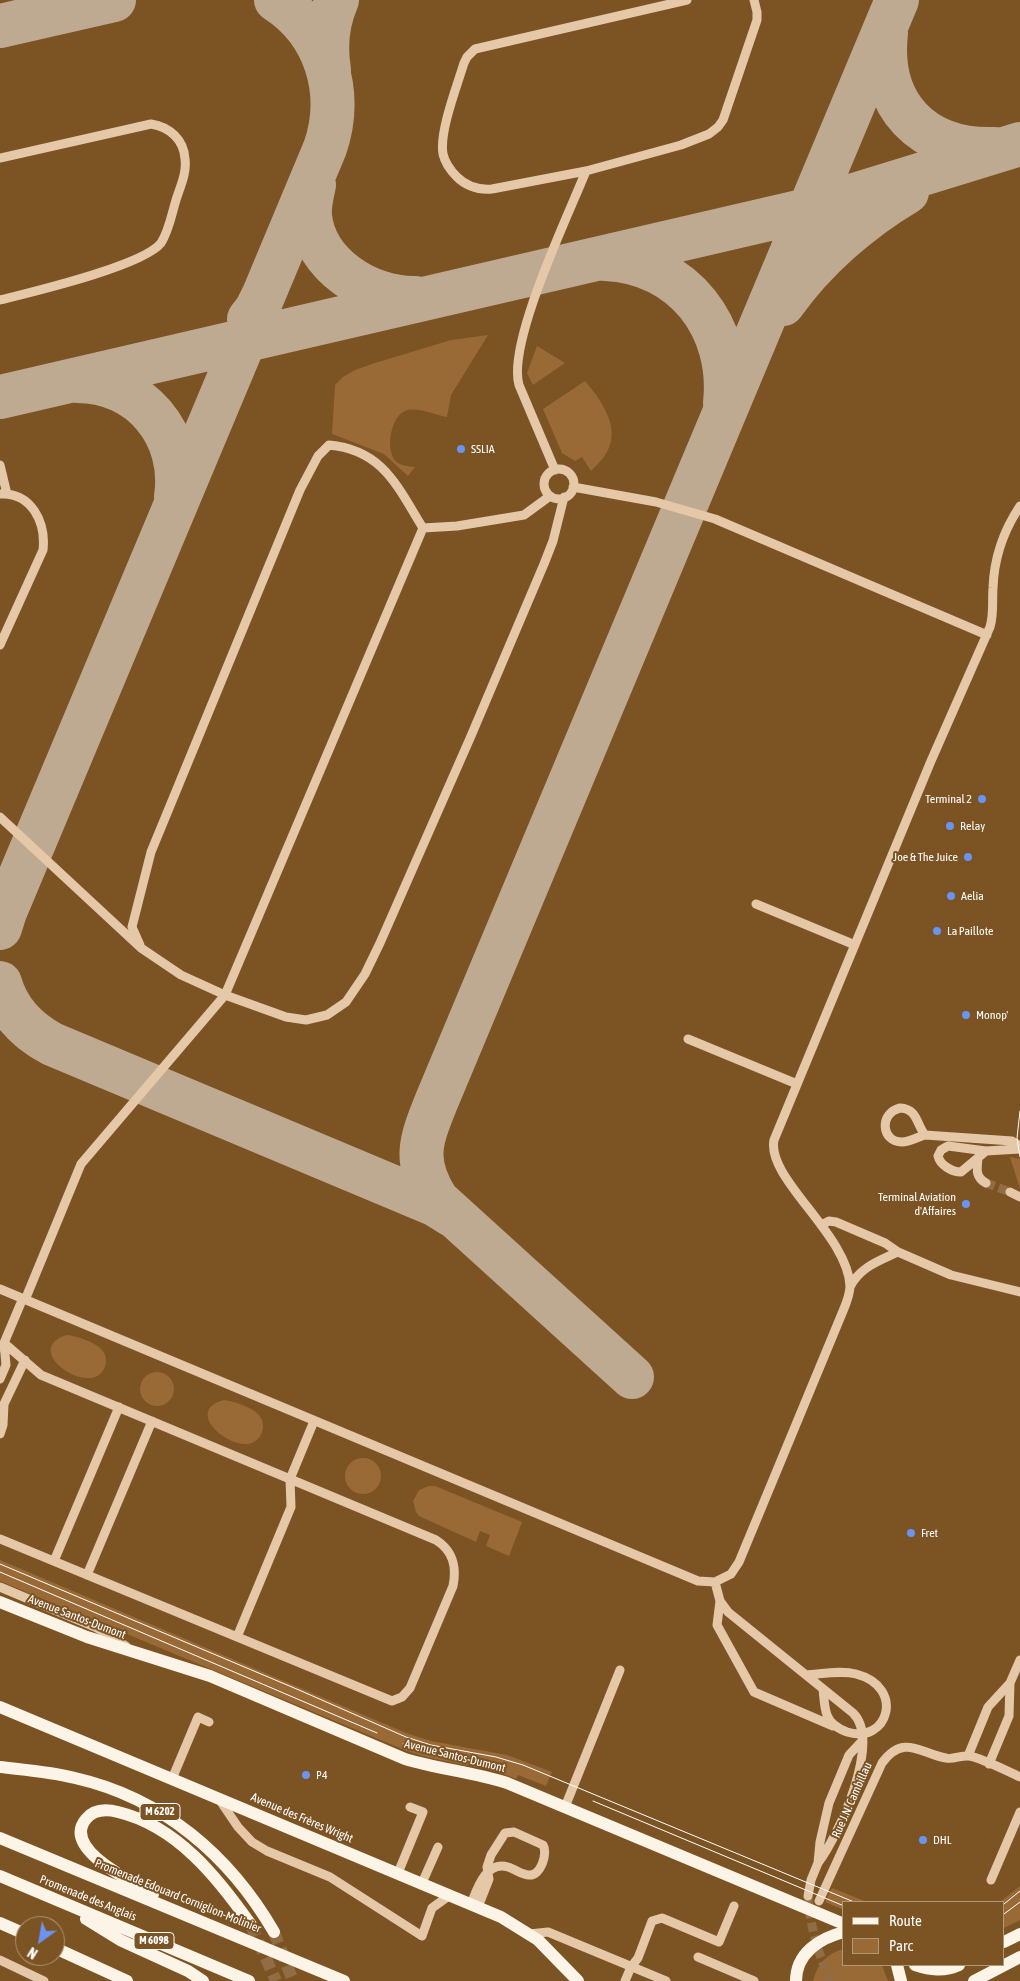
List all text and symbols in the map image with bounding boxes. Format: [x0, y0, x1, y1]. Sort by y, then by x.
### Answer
place label: SSLIA [471, 442, 495, 456]
marker: SSLIA [455, 443, 467, 455]
place label: Terminal 2 [925, 792, 972, 806]
marker: Terminal 2 [976, 793, 988, 805]
place label: Relay [960, 819, 985, 833]
marker: Relay [944, 820, 956, 832]
place label: Joe & The Juice [893, 850, 958, 864]
marker: Joe & The Juice [962, 851, 974, 863]
place label: Aelia [961, 889, 984, 903]
marker: Aelia [945, 890, 957, 902]
place label: La Paillote [947, 924, 994, 938]
marker: La Paillote [931, 925, 943, 937]
place label: Monop' [976, 1008, 1008, 1022]
marker: Monop' [960, 1009, 972, 1021]
place label: Terminal Aviation d'Affaires [878, 1190, 956, 1218]
marker: Terminal Aviation d'Affaires [960, 1198, 972, 1210]
place label: Fret [921, 1526, 938, 1540]
marker: Fret [905, 1527, 917, 1539]
street label: Avenue Santos-Dumont [26, 1592, 128, 1642]
street label: Avenue Santos-Dumont [403, 1736, 507, 1776]
street label: Rue J.N. Cambillau [829, 1760, 875, 1840]
place label: P4 [316, 1768, 328, 1782]
marker: P4 [300, 1769, 312, 1781]
street label: Avenue des Frères Wright [249, 1790, 355, 1846]
road number: M 6202 [140, 1804, 180, 1820]
place label: DHL [933, 1833, 951, 1847]
marker: DHL [917, 1834, 929, 1846]
street label: Promenade Edouard Corniglion-Molinier [93, 1856, 263, 1936]
street label: Promenade des Anglais [38, 1872, 138, 1924]
legend [842, 1901, 1005, 1966]
text: Route [889, 1912, 922, 1929]
north arrow [15, 1916, 65, 1966]
road number: M 6098 [134, 1932, 174, 1950]
text: Parc [889, 1937, 913, 1954]
text: N [25, 1944, 40, 1962]

